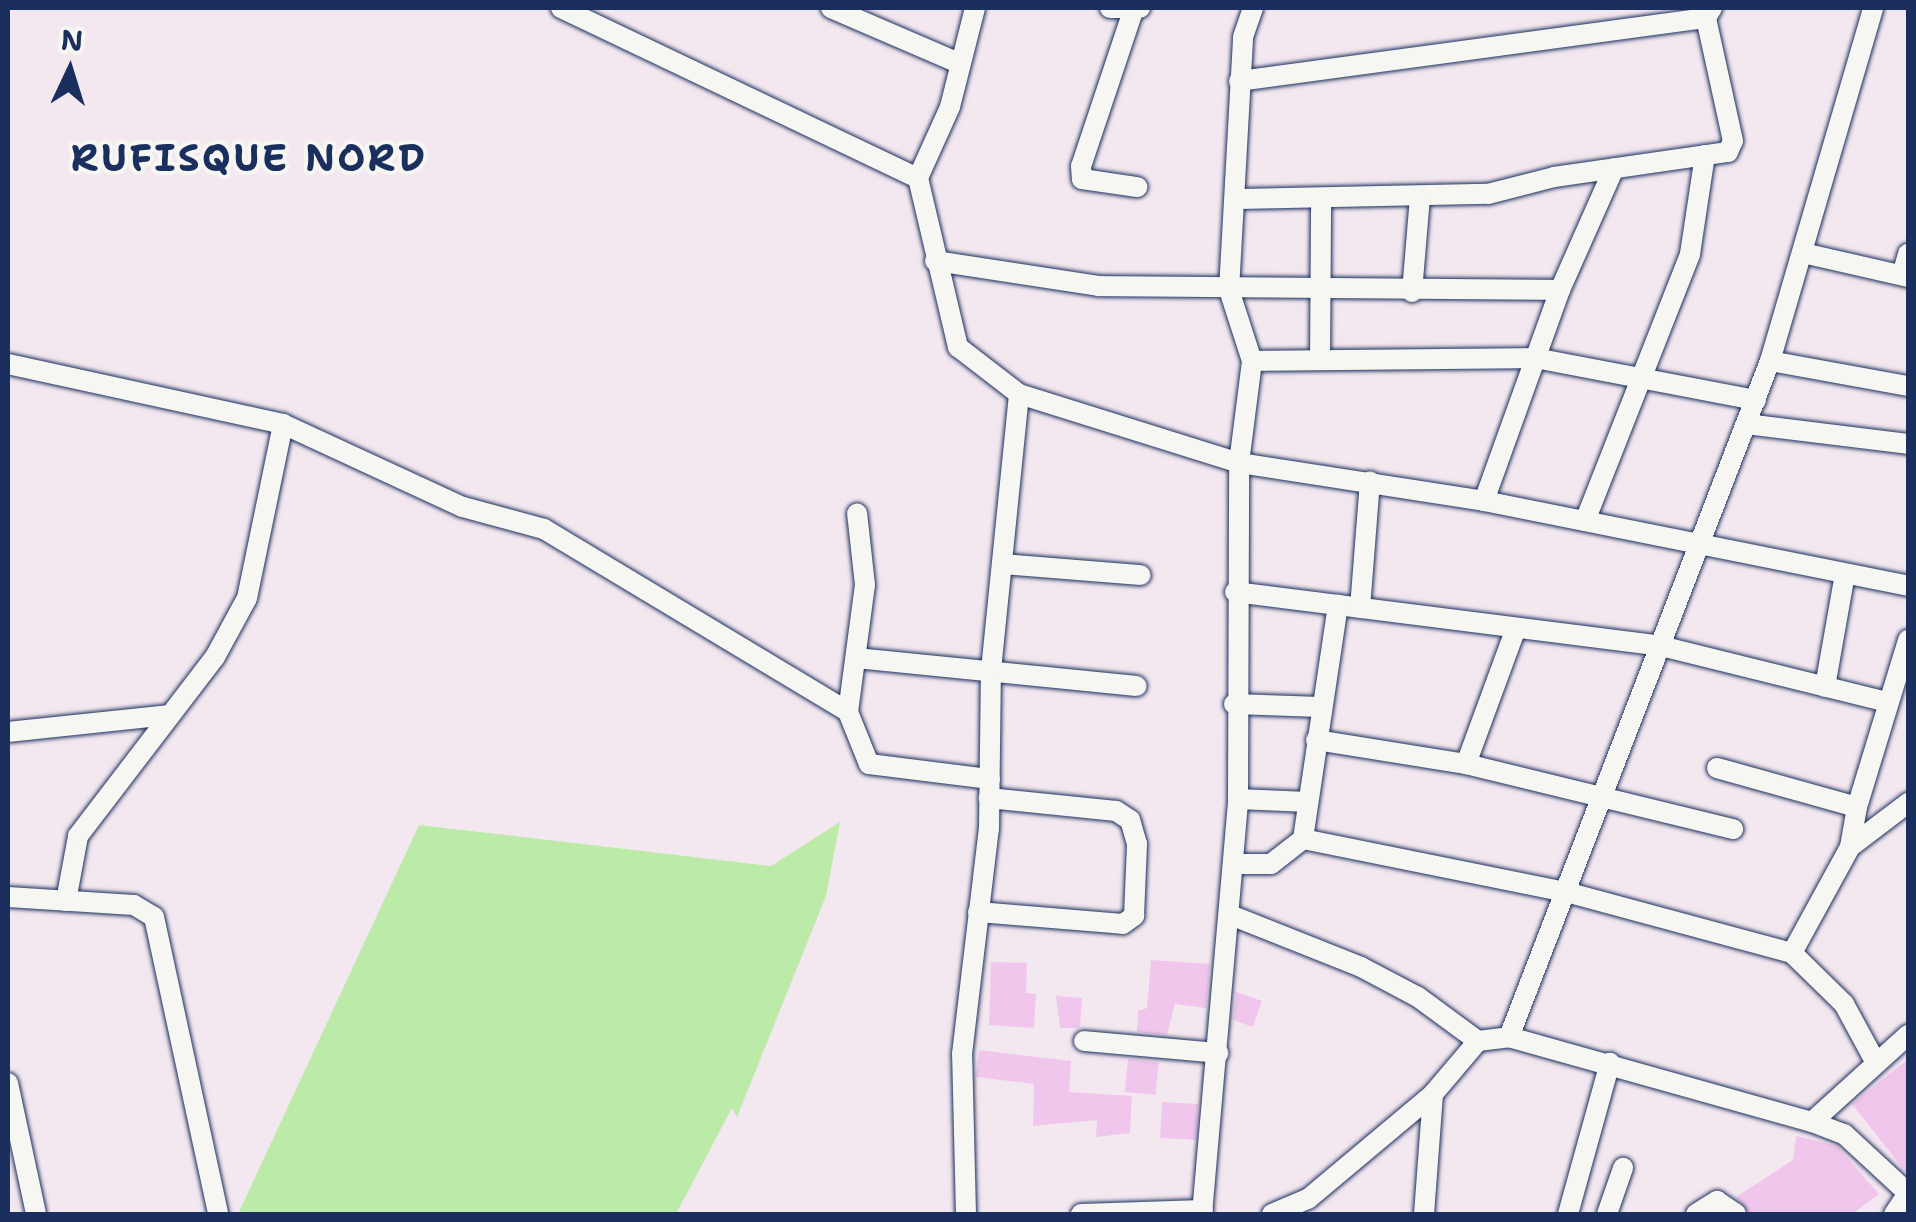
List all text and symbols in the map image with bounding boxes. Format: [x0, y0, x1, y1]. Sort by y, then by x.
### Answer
north arrow [20, 20, 120, 120]
text: N [60, 20, 84, 60]
district label: RUFISQUE NORD [71, 135, 427, 181]

